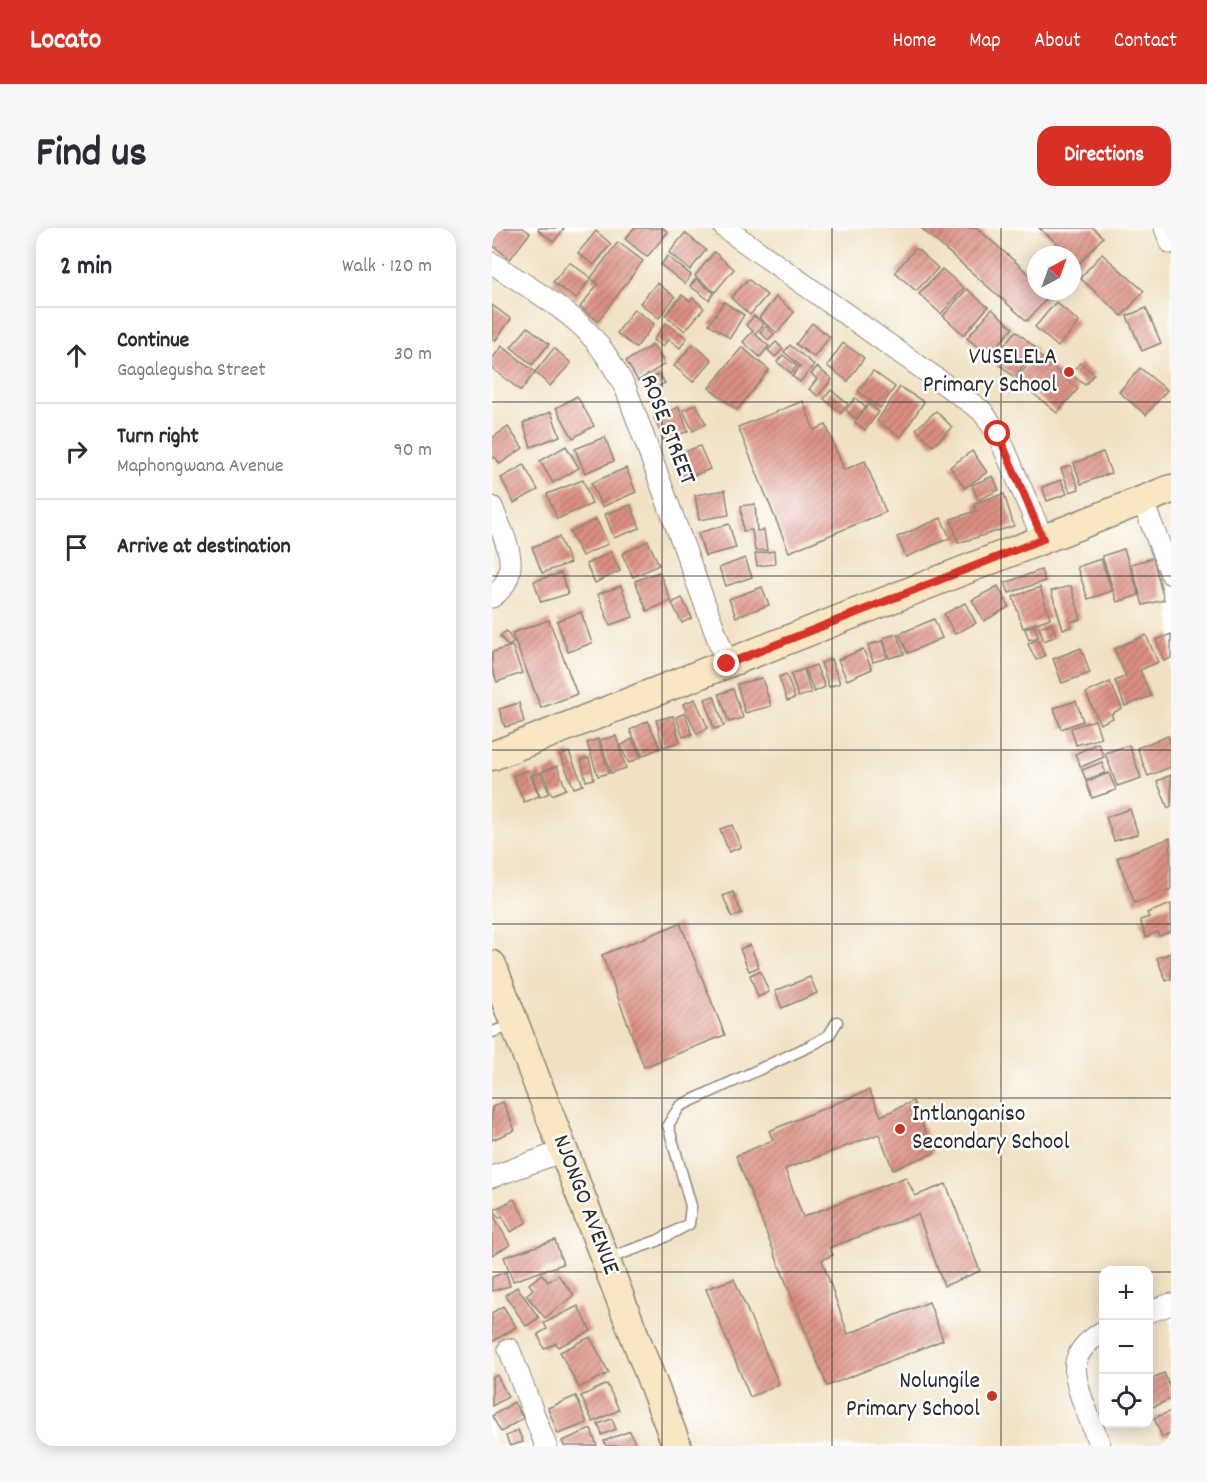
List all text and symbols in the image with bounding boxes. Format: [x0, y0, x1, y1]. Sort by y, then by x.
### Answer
text: Locato [30, 22, 101, 62]
text: Home [892, 27, 936, 57]
text: Map [969, 27, 1001, 57]
text: About [1034, 27, 1081, 57]
text: Contact [1114, 27, 1177, 57]
text: Find us [36, 126, 147, 186]
button: Directions [1037, 126, 1171, 186]
north arrow [1027, 246, 1081, 300]
text: 2 min [60, 249, 112, 286]
text: Walk · 120 m [342, 253, 432, 281]
text: Continue [117, 326, 189, 357]
icon: ahead [60, 339, 93, 372]
text: 30 m [394, 341, 432, 369]
place label: VUSELELA Primary School [923, 341, 1057, 403]
text: Gagalegusha Street [117, 357, 266, 385]
marker: VUSELELA Primary School [1062, 365, 1076, 379]
street label: ROSE STREET [630, 370, 704, 490]
route start [984, 420, 1010, 446]
text: Turn right [117, 422, 199, 453]
icon: right [60, 435, 93, 468]
text: 90 m [394, 437, 432, 465]
text: Maphongwana Avenue [117, 453, 284, 481]
icon: arrive [60, 531, 93, 564]
text: Arrive at destination [117, 532, 291, 563]
route end [713, 650, 739, 676]
place label: Intlanganiso Secondary School [912, 1098, 1070, 1160]
marker: Intlanganiso Secondary School [893, 1122, 907, 1136]
street label: NJONGO AVENUE [543, 1130, 627, 1280]
map controls [1099, 1266, 1153, 1428]
button: + [1099, 1266, 1153, 1320]
button: − [1099, 1320, 1153, 1374]
place label: Nolungile Primary School [846, 1365, 980, 1427]
button: locate [1099, 1374, 1153, 1428]
marker: Nolungile Primary School [985, 1389, 999, 1403]

